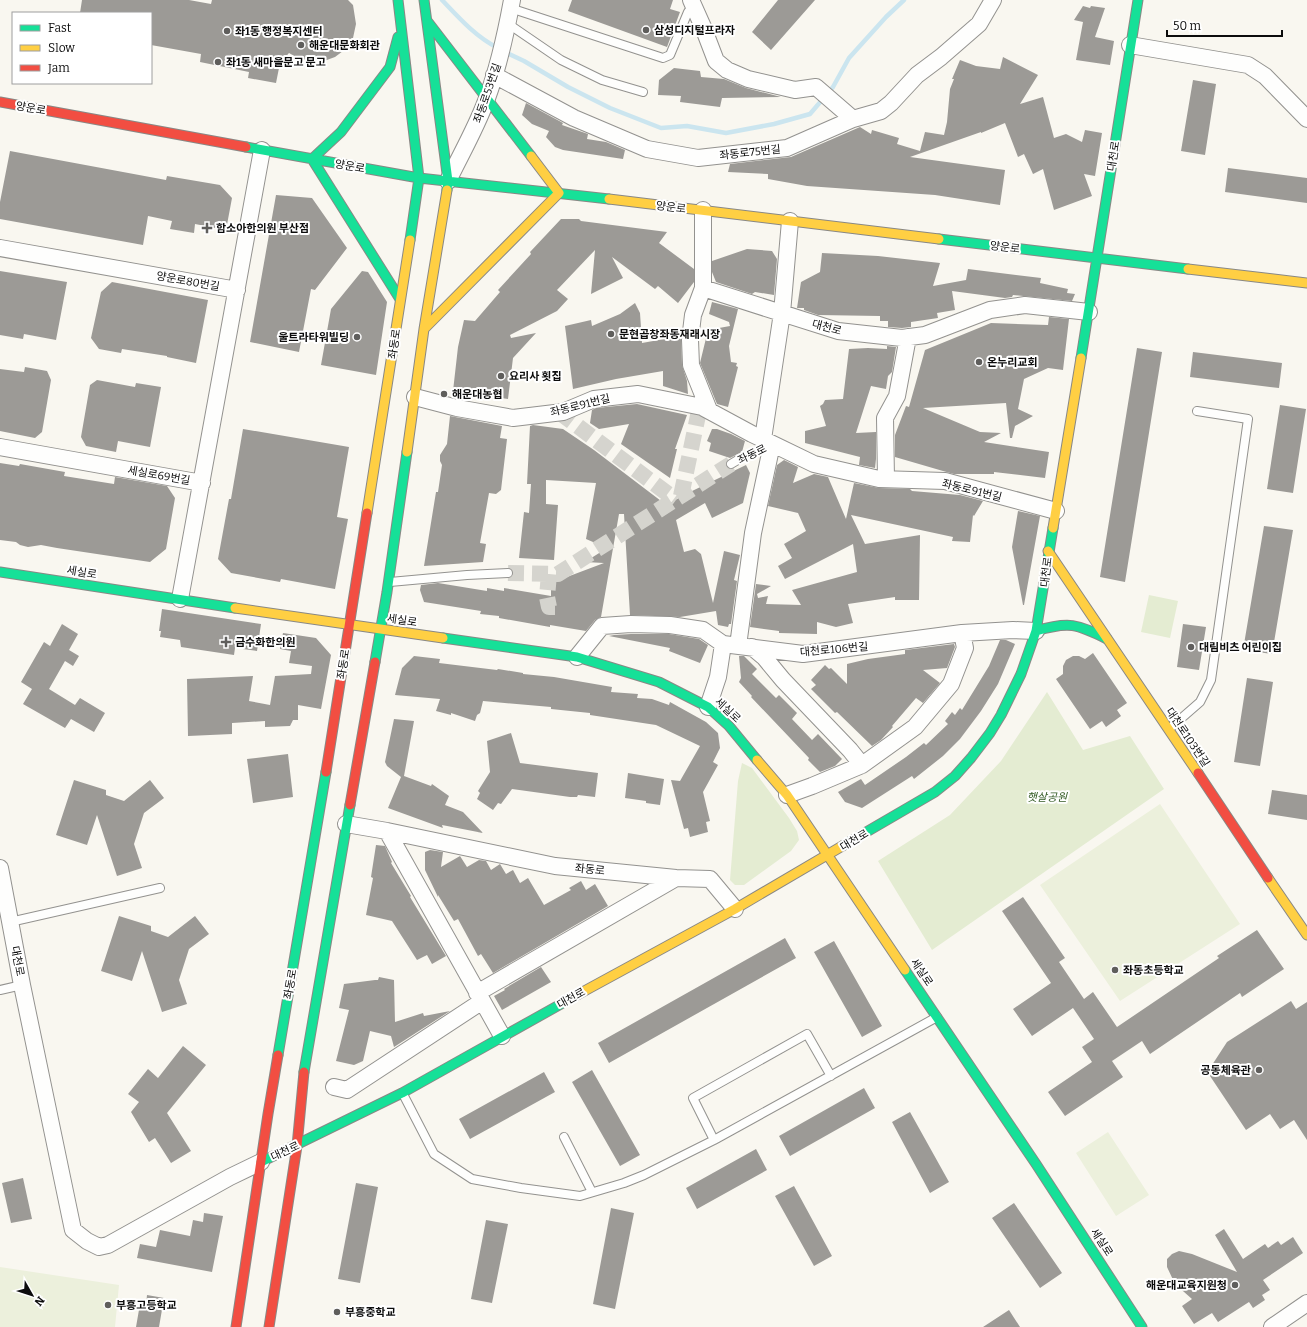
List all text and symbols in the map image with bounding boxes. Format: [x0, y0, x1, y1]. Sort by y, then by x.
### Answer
legend [12, 12, 152, 84]
scale bar [1167, 12, 1282, 38]
text: 50 m [1173, 19, 1202, 33]
text: Fast [48, 21, 72, 35]
place label: 삼성디지털프라자 [654, 24, 735, 37]
place label: 좌1동 행정복지센터 [235, 25, 323, 38]
marker: 삼성디지털프라자 [641, 25, 651, 35]
marker: 좌1동 행정복지센터 [222, 26, 232, 36]
place label: 해운대문화회관 [309, 39, 380, 52]
marker: 해운대문화회관 [296, 40, 306, 50]
text: Slow [48, 41, 75, 55]
place label: 좌1동 새마을문고 문고 [226, 56, 326, 69]
marker: 좌1동 새마을문고 문고 [213, 57, 223, 67]
text: Jam [47, 61, 70, 75]
street label: 좌동로53번길 [471, 61, 504, 125]
street label: 양운로 [15, 99, 47, 118]
street label: 대천로 [1105, 140, 1122, 172]
street label: 좌동로75번길 [719, 143, 781, 162]
street label: 양운로 [334, 157, 366, 176]
street label: 양운로 [655, 199, 687, 216]
marker: 함소아한의원 부산점 [201, 222, 213, 234]
place label: 함소아한의원 부산점 [216, 222, 309, 235]
street label: 양운로 [989, 239, 1021, 256]
street label: 양운로80번길 [155, 270, 221, 293]
street label: 대천로 [811, 317, 843, 338]
street label: 좌동로 [386, 328, 403, 360]
place label: 문현곱창좌동재래시장 [619, 328, 720, 341]
marker: 문현곱창좌동재래시장 [606, 329, 616, 339]
place label: 울트라타워빌딩 [278, 331, 349, 344]
marker: 울트라타워빌딩 [352, 332, 362, 342]
place label: 온누리교회 [987, 356, 1038, 369]
marker: 온누리교회 [974, 357, 984, 367]
place label: 요리사 횟집 [509, 370, 562, 383]
marker: 요리사 횟집 [496, 371, 506, 381]
place label: 해운대농협 [452, 388, 503, 401]
marker: 해운대농협 [439, 389, 449, 399]
street label: 좌동로91번길 [549, 392, 612, 419]
street label: 좌동로 [736, 442, 769, 467]
street label: 세실로69번길 [127, 464, 191, 487]
street label: 좌동로91번길 [940, 477, 1003, 504]
street label: 대천로 [1038, 556, 1055, 588]
street label: 세실로 [66, 564, 98, 581]
street label: 세실로 [386, 612, 418, 629]
marker: 금수화한의원 [220, 636, 232, 648]
place label: 금수화한의원 [235, 636, 296, 649]
street label: 대천로106번길 [799, 640, 869, 659]
place label: 대림비츠 어린이집 [1199, 641, 1282, 654]
marker: 대림비츠 어린이집 [1186, 642, 1196, 652]
street label: 좌동로 [335, 648, 352, 680]
street label: 세실로 [712, 695, 743, 725]
street label: 대천로103번길 [1163, 705, 1212, 769]
park label: 햇살공원 [1027, 791, 1068, 804]
street label: 대천로 [838, 827, 871, 854]
street label: 좌동로 [574, 861, 606, 878]
street label: 대천로 [8, 945, 27, 977]
street label: 세실로 [908, 956, 935, 989]
place label: 좌동초등학교 [1123, 964, 1184, 977]
marker: 좌동초등학교 [1110, 965, 1120, 975]
street label: 좌동로 [281, 968, 300, 1000]
street label: 대천로 [555, 985, 588, 1011]
place label: 공동체육관 [1200, 1064, 1251, 1077]
marker: 공동체육관 [1254, 1065, 1264, 1075]
street label: 대천로 [269, 1139, 302, 1164]
street label: 세실로 [1088, 1226, 1115, 1259]
north arrow [12, 1275, 52, 1315]
place label: 해운대교육지원청 [1146, 1279, 1227, 1292]
marker: 해운대교육지원청 [1230, 1280, 1240, 1290]
text: N [31, 1294, 47, 1309]
place label: 부흥고등학교 [116, 1299, 177, 1312]
marker: 부흥고등학교 [103, 1300, 113, 1310]
place label: 부흥중학교 [345, 1306, 396, 1319]
marker: 부흥중학교 [332, 1307, 342, 1317]

